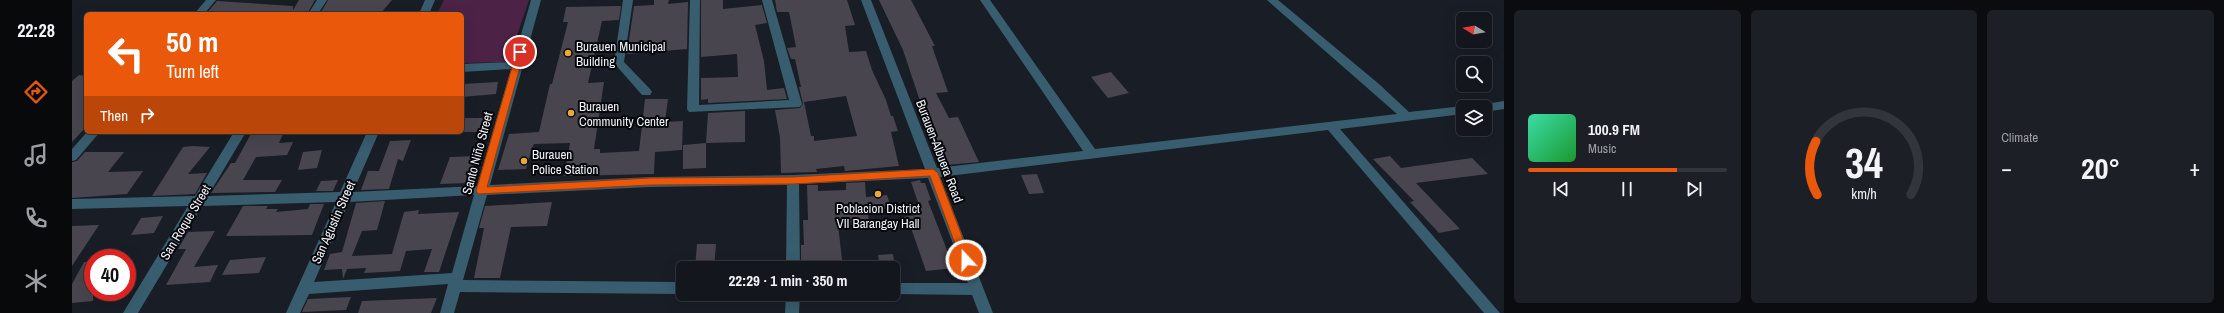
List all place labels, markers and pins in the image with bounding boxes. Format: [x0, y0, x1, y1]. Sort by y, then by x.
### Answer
pin [503, 35, 537, 69]
place label: Burauen Municipal Building [576, 38, 665, 70]
marker: Burauen Municipal Building [563, 48, 573, 58]
place label: Burauen Community Center [579, 98, 669, 130]
marker: Burauen Community Center [566, 108, 576, 118]
place label: Burauen Police Station [532, 146, 598, 178]
marker: Burauen Police Station [519, 156, 529, 166]
marker: Poblacion District VII Barangay Hall [873, 189, 883, 199]
place label: Poblacion District VII Barangay Hall [836, 200, 920, 232]

